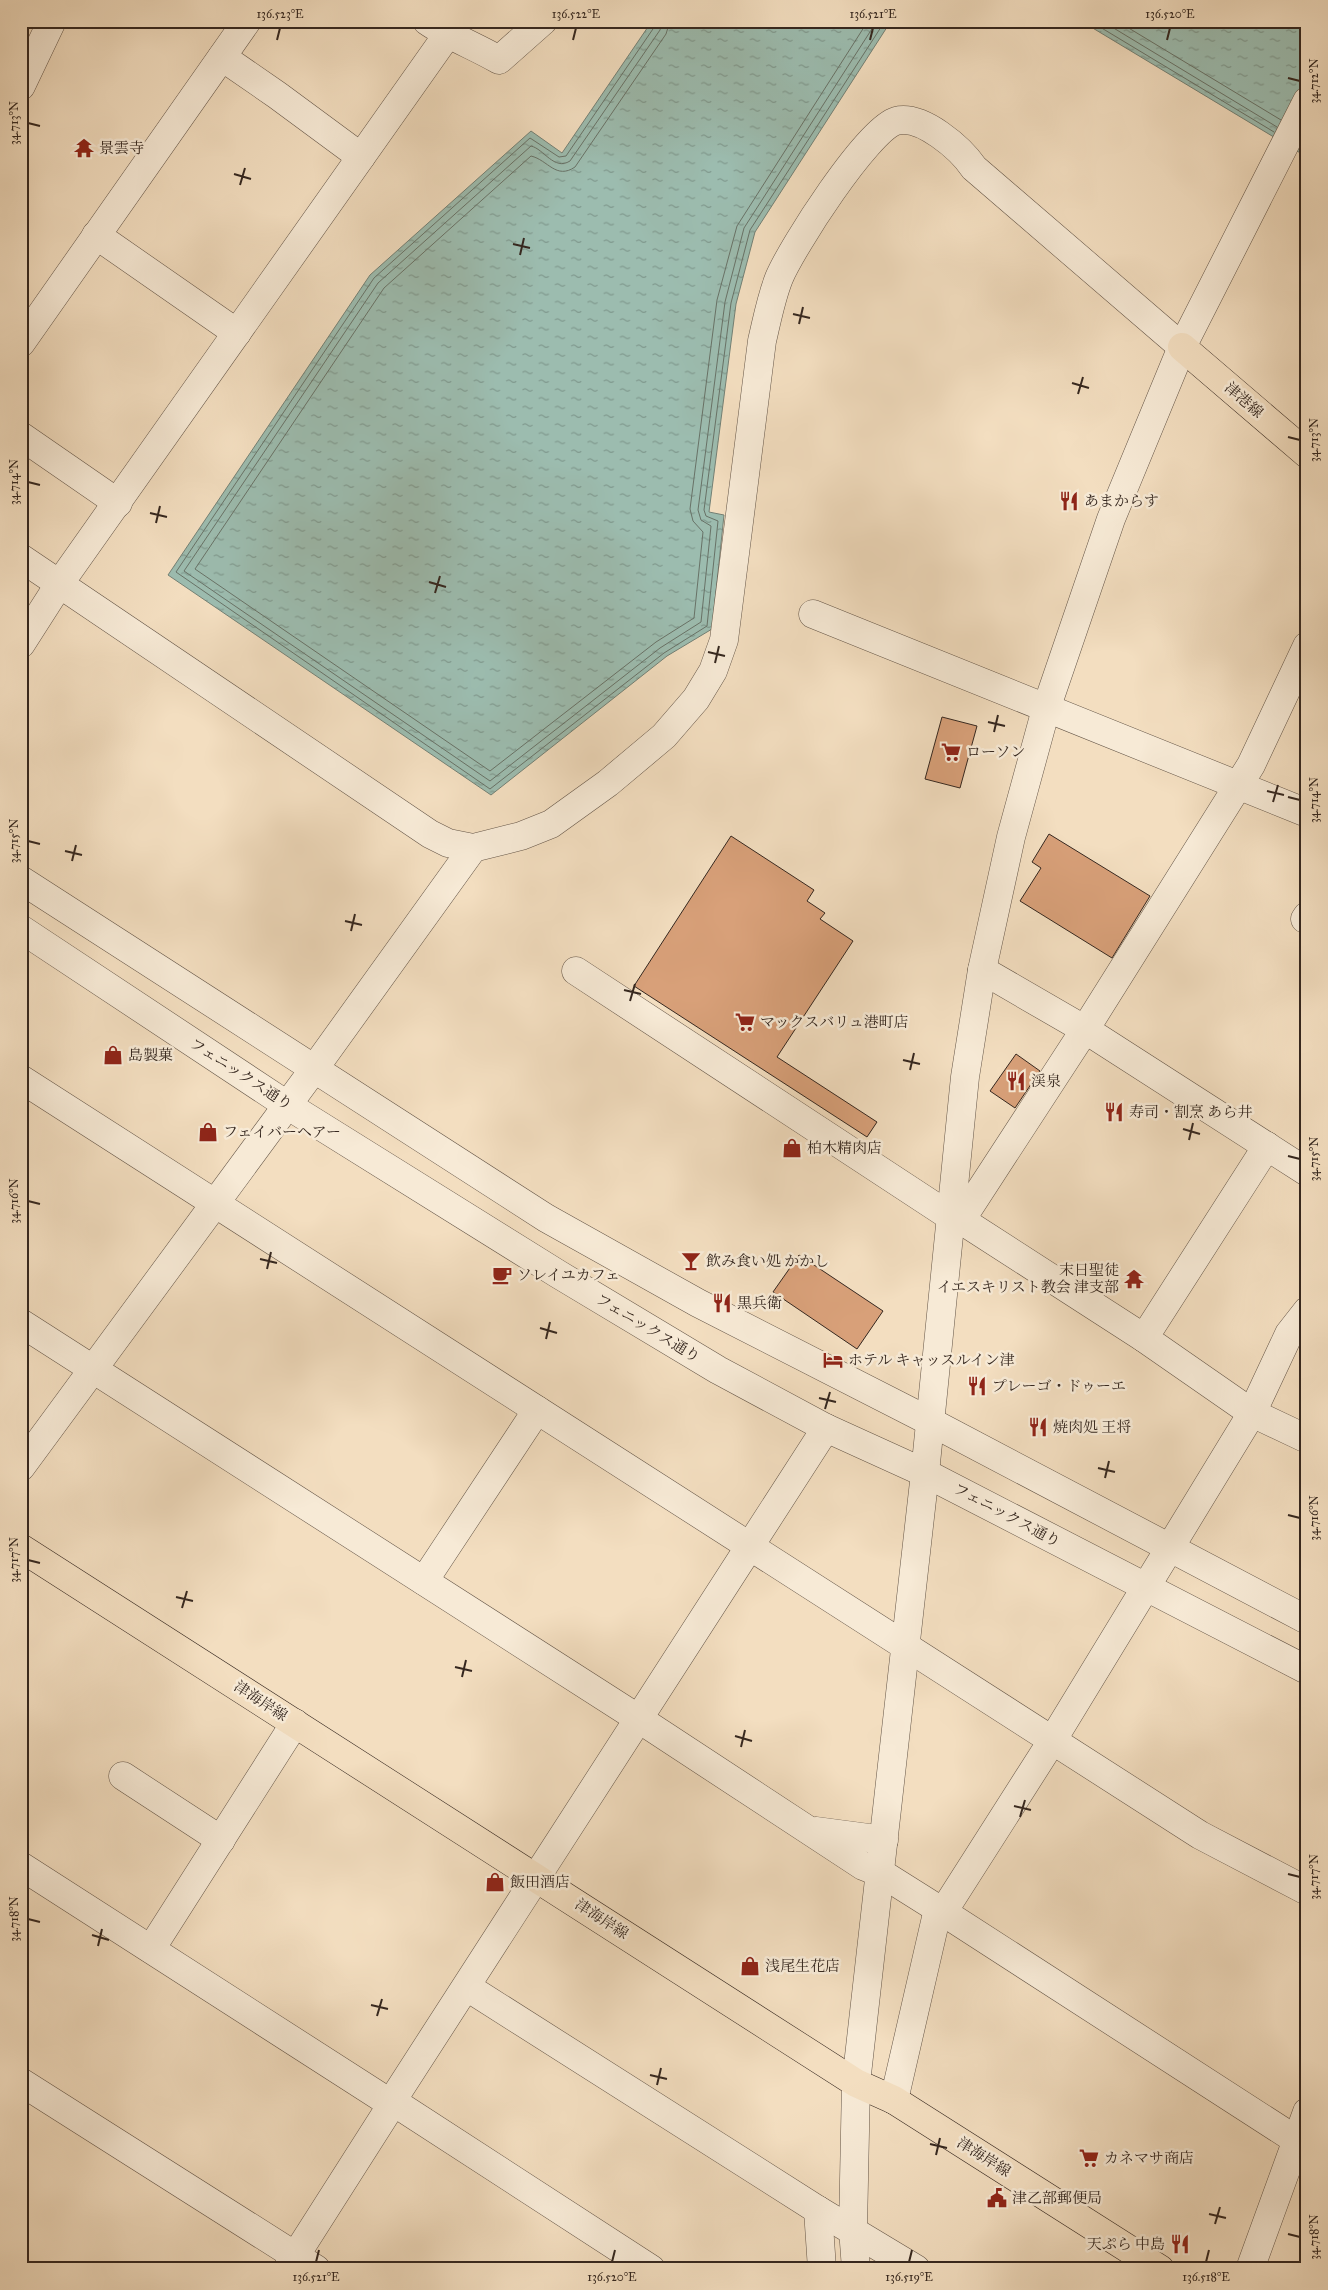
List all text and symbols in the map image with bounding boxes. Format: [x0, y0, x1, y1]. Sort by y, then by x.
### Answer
text: 136.523°E [256, 7, 304, 21]
text: 136.522°E [552, 7, 601, 21]
text: 136.521°E [849, 7, 897, 21]
text: 136.520°E [1145, 7, 1195, 21]
text: 34.712°N [1307, 58, 1321, 104]
text: 34.713°N [7, 101, 21, 145]
temple icon: 景雲寺 [73, 137, 95, 159]
place label: 景雲寺 [99, 139, 144, 157]
street label: 津港線 [1221, 378, 1267, 422]
text: 34.713°N [1307, 418, 1321, 462]
text: 34.714°N [7, 459, 21, 505]
restaurant icon: あまからす [1058, 490, 1080, 512]
place label: あまからす [1084, 492, 1159, 510]
supermarket icon: ローソン [940, 741, 962, 763]
place label: ローソン [966, 743, 1025, 761]
text: 34.714°N [1307, 777, 1321, 823]
text: 34.715°N [7, 819, 21, 863]
supermarket icon: マックスバリュ港町店 [734, 1011, 756, 1033]
place label: マックスバリュ港町店 [760, 1013, 909, 1031]
street label: フェニックス通り [186, 1034, 296, 1114]
shop icon: 島製菓 [102, 1044, 124, 1066]
place label: 島製菓 [128, 1046, 173, 1064]
restaurant icon: 渓泉 [1005, 1070, 1027, 1092]
place label: 渓泉 [1031, 1072, 1061, 1090]
restaurant icon: 寿司・割烹 あら井 [1103, 1101, 1125, 1123]
place label: 寿司・割烹 あら井 [1129, 1103, 1252, 1121]
shop icon: フェイバーヘアー [197, 1121, 219, 1143]
place label: フェイバーヘアー [223, 1123, 341, 1141]
shop icon: 柏木精肉店 [781, 1137, 803, 1159]
text: 34.715°N [1307, 1137, 1321, 1181]
place label: 柏木精肉店 [807, 1139, 882, 1157]
text: 34.716°N [7, 1178, 21, 1224]
bar icon: 飲み食い処 かかし [680, 1250, 702, 1272]
place label: 飲み食い処 かかし [706, 1252, 829, 1270]
place label: 末日聖徒 イエスキリスト教会 津支部 [937, 1261, 1119, 1296]
cafe icon: ソレイユカフェ [491, 1264, 513, 1286]
place label: ソレイユカフェ [517, 1266, 620, 1284]
temple icon: 末日聖徒 イエスキリスト教会 津支部 [1123, 1268, 1145, 1290]
street label: フェニックス通り [593, 1290, 703, 1366]
restaurant icon: 黒兵衛 [711, 1292, 733, 1314]
place label: 黒兵衛 [737, 1294, 782, 1312]
hotel icon: ホテル キャッスルイン津 [822, 1349, 844, 1371]
place label: ホテル キャッスルイン津 [848, 1351, 1015, 1369]
restaurant icon: プレーゴ・ドゥーエ [966, 1375, 988, 1397]
place label: プレーゴ・ドゥーエ [992, 1377, 1126, 1395]
restaurant icon: 焼肉処 王将 [1027, 1416, 1049, 1438]
place label: 焼肉処 王将 [1053, 1418, 1131, 1436]
street label: フェニックス通り [950, 1479, 1064, 1551]
text: 34.716°N [1307, 1495, 1321, 1541]
text: 34.717°N [7, 1537, 21, 1583]
street label: 津海岸線 [231, 1677, 291, 1725]
text: 34.717°N [1307, 1854, 1321, 1900]
shop icon: 飯田酒店 [484, 1871, 506, 1893]
place label: 飯田酒店 [510, 1873, 570, 1891]
street label: 津海岸線 [572, 1895, 632, 1943]
text: 34.718°N [7, 1896, 21, 1942]
shop icon: 浅尾生花店 [739, 1955, 761, 1977]
place label: 浅尾生花店 [765, 1957, 840, 1975]
street label: 津海岸線 [954, 2133, 1014, 2181]
supermarket icon: カネマサ商店 [1078, 2147, 1100, 2169]
place label: カネマサ商店 [1104, 2149, 1194, 2167]
public building icon: 津乙部郵便局 [986, 2187, 1008, 2209]
place label: 津乙部郵便局 [1012, 2189, 1102, 2207]
text: 34.718°N [1307, 2214, 1321, 2260]
restaurant icon: 天ぷら 中島 [1169, 2233, 1191, 2255]
place label: 天ぷら 中島 [1087, 2235, 1165, 2253]
text: 136.521°E [292, 2270, 340, 2284]
text: 136.520°E [587, 2270, 637, 2284]
text: 136.519°E [885, 2270, 933, 2284]
text: 136.518°E [1182, 2270, 1230, 2284]

